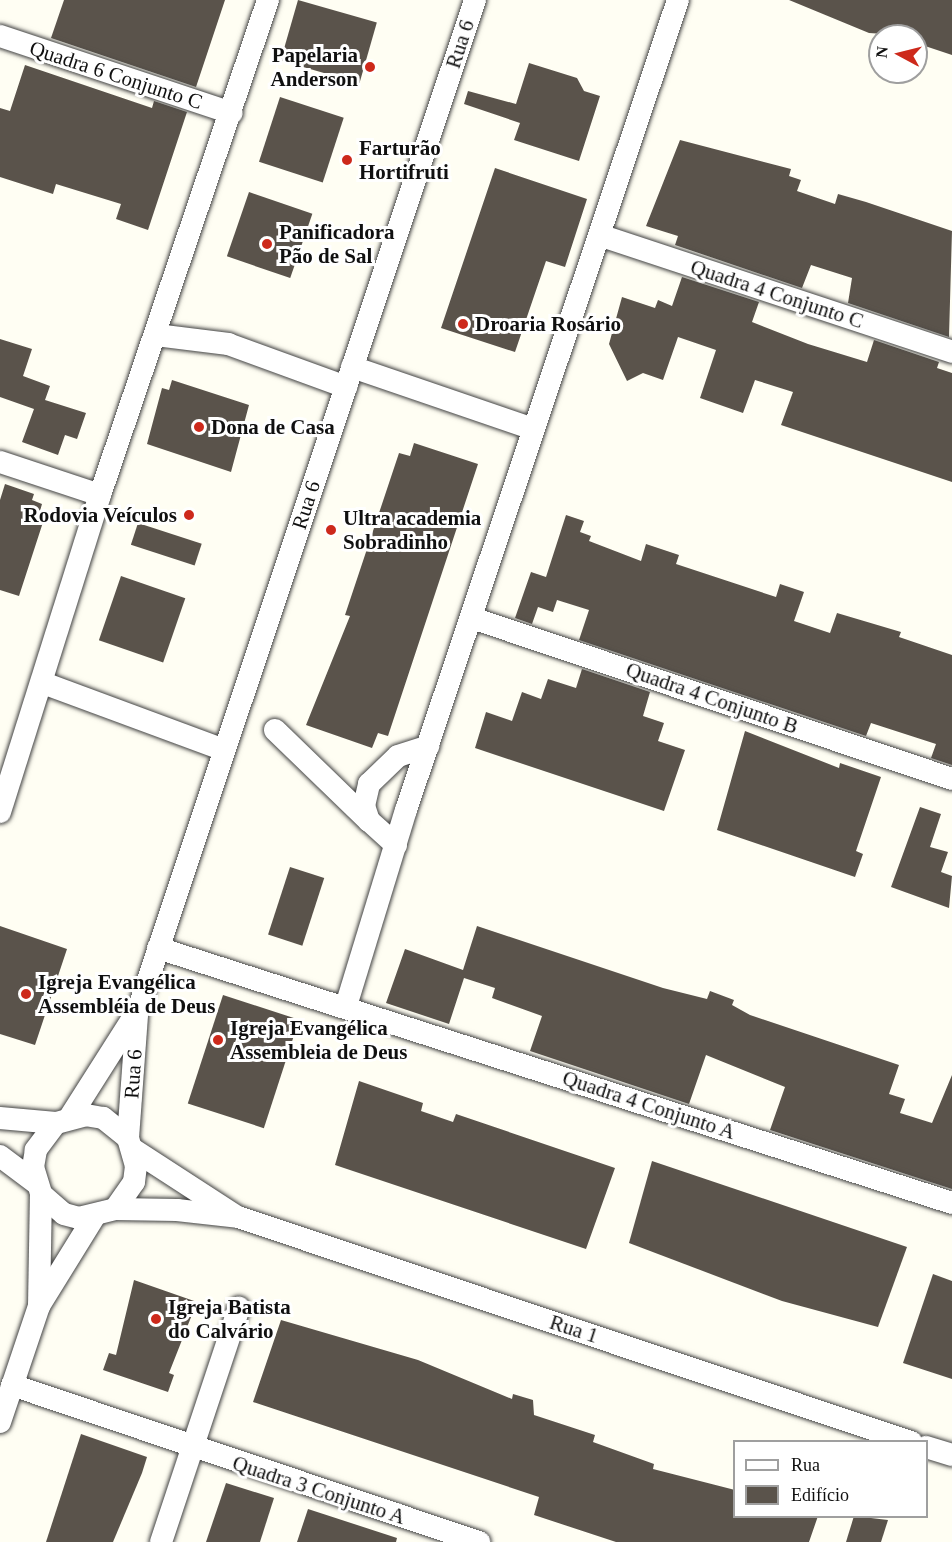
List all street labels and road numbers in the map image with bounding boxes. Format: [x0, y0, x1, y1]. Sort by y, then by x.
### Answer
street label: Rua 6 [440, 17, 480, 71]
street label: Quadra 6 Conjunto C [26, 35, 206, 115]
street label: Quadra 4 Conjunto C [687, 254, 867, 334]
street label: Rua 6 [286, 478, 326, 532]
street label: Quadra 4 Conjunto B [623, 657, 801, 739]
street label: Rua 6 [119, 1048, 147, 1100]
street label: Quadra 4 Conjunto A [559, 1065, 739, 1145]
street label: Rua 1 [547, 1309, 601, 1349]
street label: Quadra 3 Conjunto A [229, 1450, 409, 1530]

